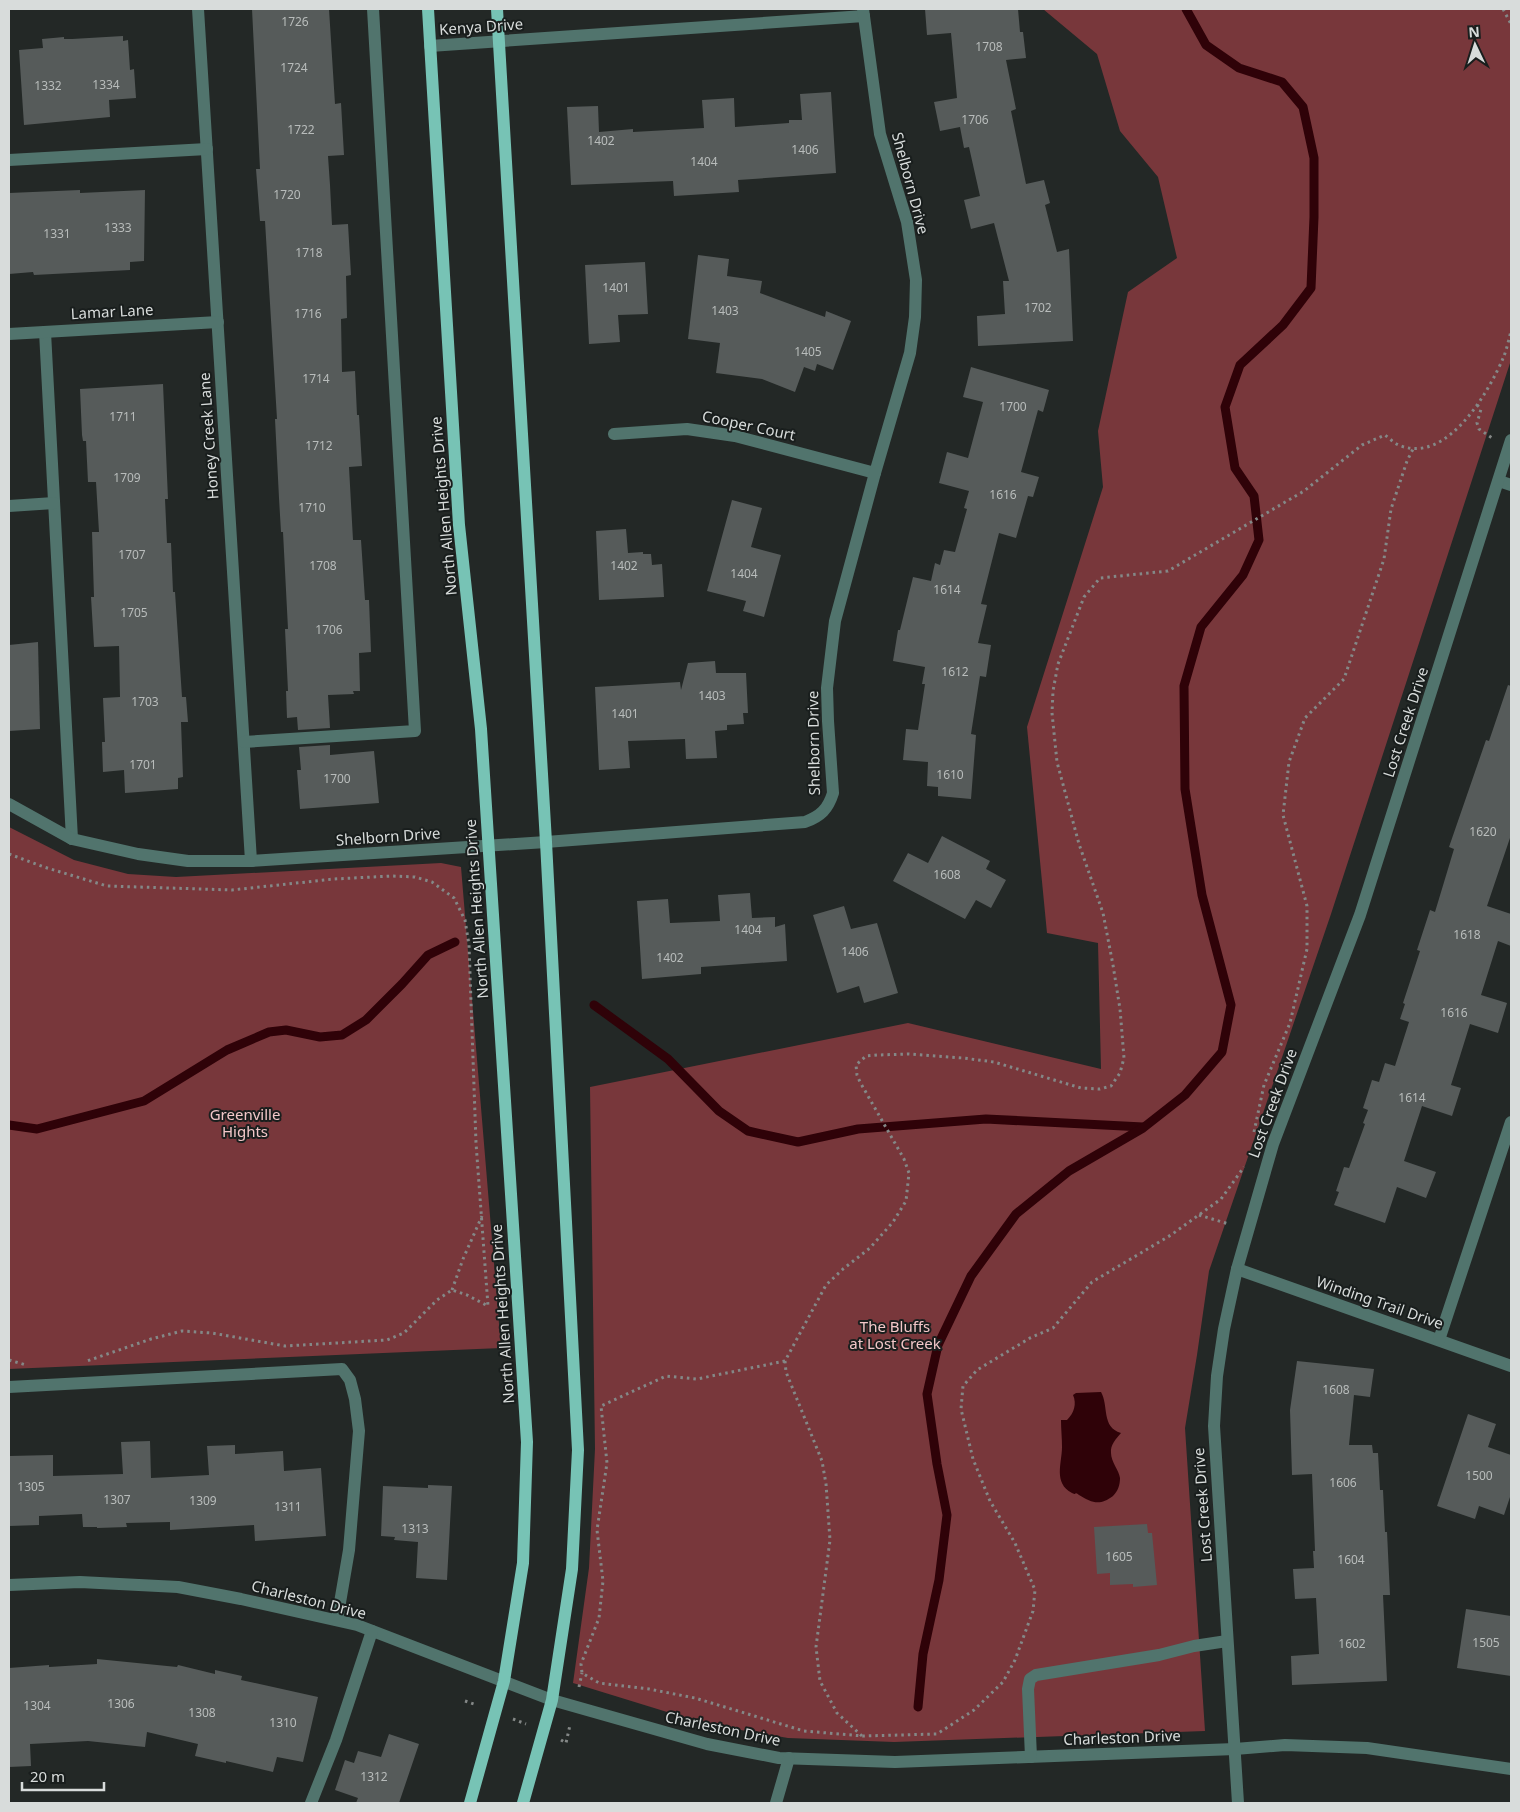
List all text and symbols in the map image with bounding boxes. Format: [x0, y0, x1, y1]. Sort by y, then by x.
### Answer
house number: 1726 [281, 13, 309, 30]
street label: Kenya Drive [438, 13, 524, 39]
north arrow [1450, 20, 1500, 70]
text: N [1468, 22, 1480, 41]
house number: 1708 [975, 38, 1003, 55]
house number: 1724 [280, 59, 308, 76]
house number: 1334 [92, 76, 120, 93]
house number: 1332 [34, 77, 62, 94]
house number: 1706 [961, 111, 989, 128]
house number: 1722 [287, 121, 315, 138]
street label: Shelborn Drive [888, 130, 934, 236]
house number: 1402 [587, 132, 615, 149]
house number: 1406 [791, 141, 819, 158]
house number: 1404 [690, 153, 718, 170]
house number: 1720 [273, 186, 301, 203]
house number: 1333 [104, 219, 132, 236]
house number: 1331 [43, 225, 71, 242]
house number: 1718 [295, 244, 323, 261]
house number: 1401 [602, 279, 630, 296]
street label: Lamar Lane [70, 299, 154, 323]
house number: 1702 [1024, 299, 1052, 316]
house number: 1403 [711, 302, 739, 319]
house number: 1716 [294, 305, 322, 322]
house number: 1405 [794, 343, 822, 360]
house number: 1714 [302, 370, 330, 387]
street label: Honey Creek Lane [194, 372, 222, 500]
house number: 1700 [999, 398, 1027, 415]
street label: Cooper Court [701, 405, 798, 445]
house number: 1711 [109, 408, 137, 425]
street label: North Allen Heights Drive [425, 416, 461, 596]
house number: 1712 [305, 437, 333, 454]
house number: 1709 [113, 469, 141, 486]
house number: 1616 [989, 486, 1017, 503]
house number: 1710 [298, 499, 326, 516]
house number: 1707 [118, 546, 146, 563]
house number: 1708 [309, 557, 337, 574]
house number: 1402 [610, 557, 638, 574]
house number: 1404 [730, 565, 758, 582]
house number: 1614 [933, 581, 961, 598]
house number: 1705 [120, 604, 148, 621]
house number: 1706 [315, 621, 343, 638]
house number: 1612 [941, 663, 969, 680]
street label: Lost Creek Drive [1378, 664, 1432, 780]
house number: 1403 [698, 687, 726, 704]
street label: Shelborn Drive [802, 691, 824, 795]
house number: 1703 [131, 693, 159, 710]
house number: 1401 [611, 705, 639, 722]
house number: 1701 [129, 756, 157, 773]
house number: 1610 [936, 766, 964, 783]
house number: 1700 [323, 770, 351, 787]
street label: North Allen Heights Drive [460, 819, 492, 999]
street label: Shelborn Drive [335, 822, 441, 850]
house number: 1620 [1469, 823, 1497, 840]
house number: 1608 [933, 866, 961, 883]
house number: 1404 [734, 921, 762, 938]
house number: 1618 [1453, 926, 1481, 943]
house number: 1406 [841, 943, 869, 960]
house number: 1402 [656, 949, 684, 966]
house number: 1616 [1440, 1004, 1468, 1021]
street label: Lost Creek Drive [1243, 1046, 1301, 1160]
house number: 1614 [1398, 1089, 1426, 1106]
park label: Greenville Hights [210, 1104, 280, 1141]
street label: North Allen Heights Drive [486, 1224, 518, 1404]
street label: Winding Trail Drive [1314, 1271, 1446, 1333]
park label: The Bluffs at Lost Creek [849, 1316, 941, 1353]
house number: 1608 [1322, 1381, 1350, 1398]
street label: Lost Creek Drive [1188, 1447, 1216, 1563]
house number: 1500 [1465, 1467, 1493, 1484]
house number: 1606 [1329, 1474, 1357, 1491]
house number: 1305 [17, 1478, 45, 1495]
house number: 1307 [103, 1491, 131, 1508]
house number: 1309 [189, 1492, 217, 1509]
house number: 1311 [274, 1498, 302, 1515]
house number: 1313 [401, 1520, 429, 1537]
house number: 1605 [1105, 1548, 1133, 1565]
house number: 1604 [1337, 1551, 1365, 1568]
street label: Charleston Drive [250, 1575, 368, 1623]
house number: 1505 [1472, 1634, 1500, 1651]
house number: 1602 [1338, 1635, 1366, 1652]
house number: 1306 [107, 1695, 135, 1712]
house number: 1304 [23, 1697, 51, 1714]
house number: 1308 [188, 1704, 216, 1721]
street label: Charleston Drive [663, 1706, 783, 1750]
house number: 1310 [269, 1714, 297, 1731]
street label: Charleston Drive [1063, 1725, 1181, 1749]
scale bar [22, 1760, 105, 1792]
text: 20 m [30, 1766, 65, 1786]
house number: 1312 [360, 1768, 388, 1785]

